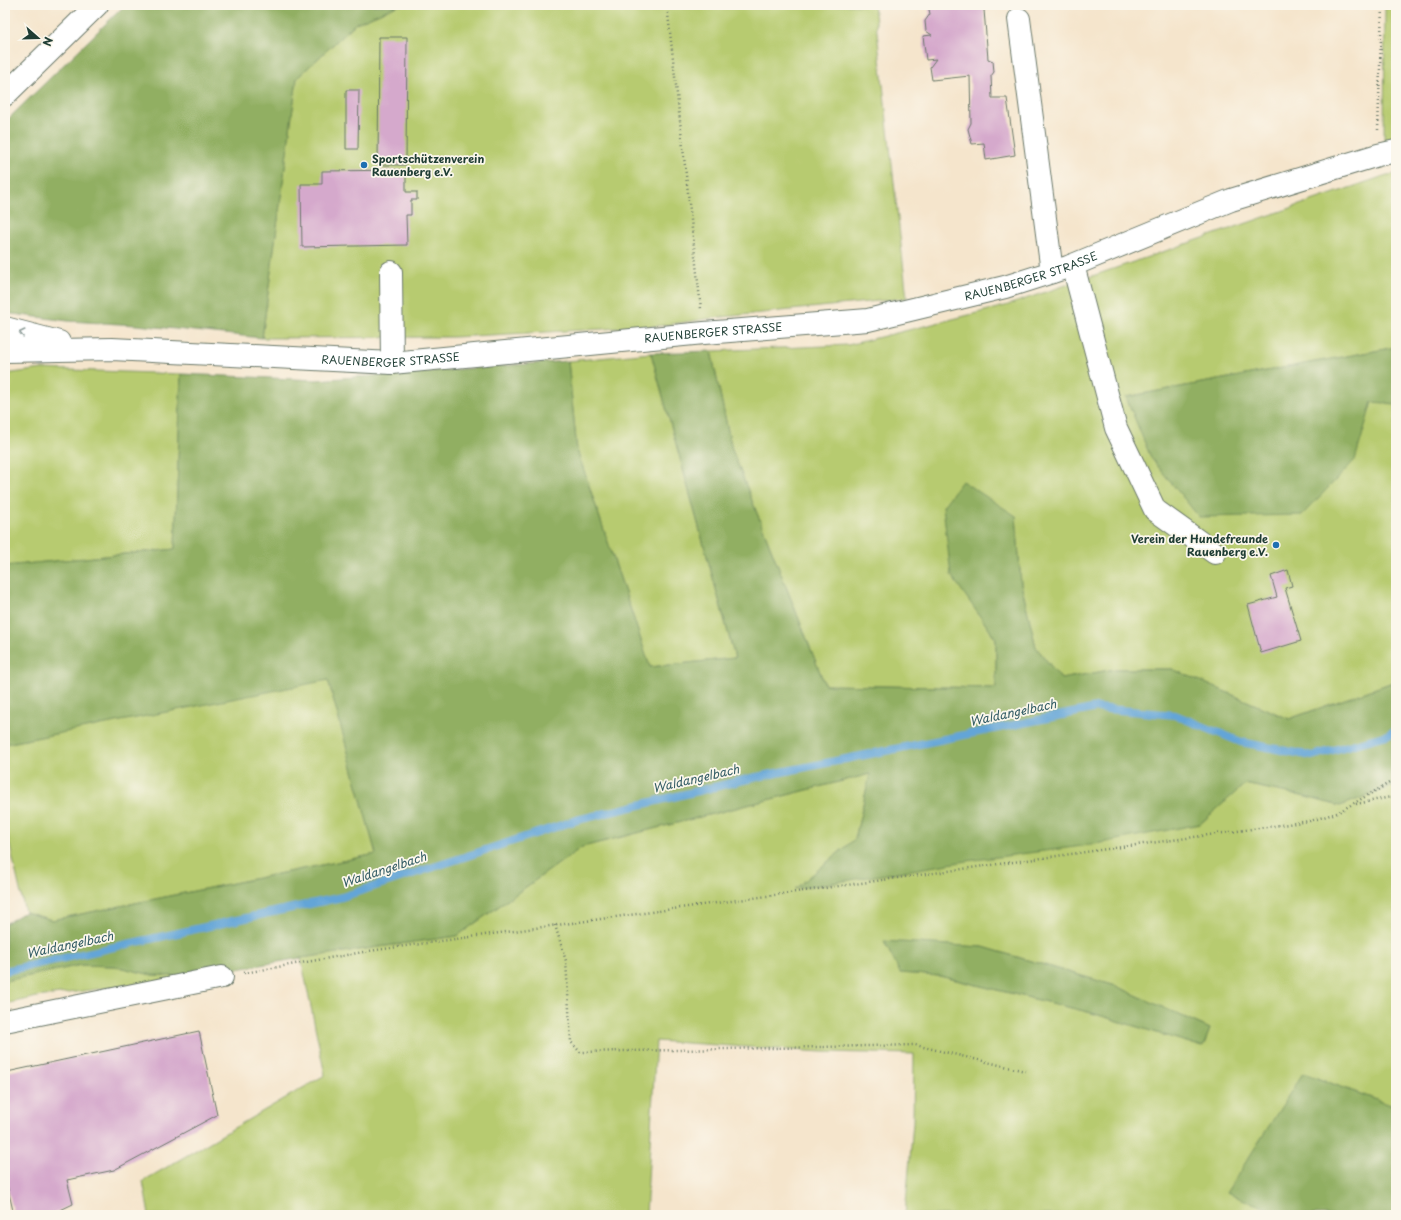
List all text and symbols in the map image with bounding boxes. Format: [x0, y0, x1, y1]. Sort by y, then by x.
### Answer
north arrow [18, 18, 58, 58]
text: N [38, 35, 57, 49]
place label: Sportschützenverein Rauenberg e.V. [372, 150, 484, 180]
marker: Sportschützenverein Rauenberg e.V. [359, 160, 369, 170]
street label: RAUENBERGER STRASSE [962, 247, 1100, 305]
street label: RAUENBERGER STRASSE [643, 318, 783, 347]
one-way arrow [19, 329, 25, 337]
street label: RAUENBERGER STRASSE [321, 348, 461, 371]
place label: Verein der Hundefreunde Rauenberg e.V. [1131, 530, 1268, 560]
marker: Verein der Hundefreunde Rauenberg e.V. [1271, 540, 1281, 550]
water label: Waldangelbach [968, 694, 1059, 730]
water label: Waldangelbach [651, 759, 742, 797]
water label: Waldangelbach [339, 847, 429, 891]
water label: Waldangelbach [25, 926, 116, 962]

